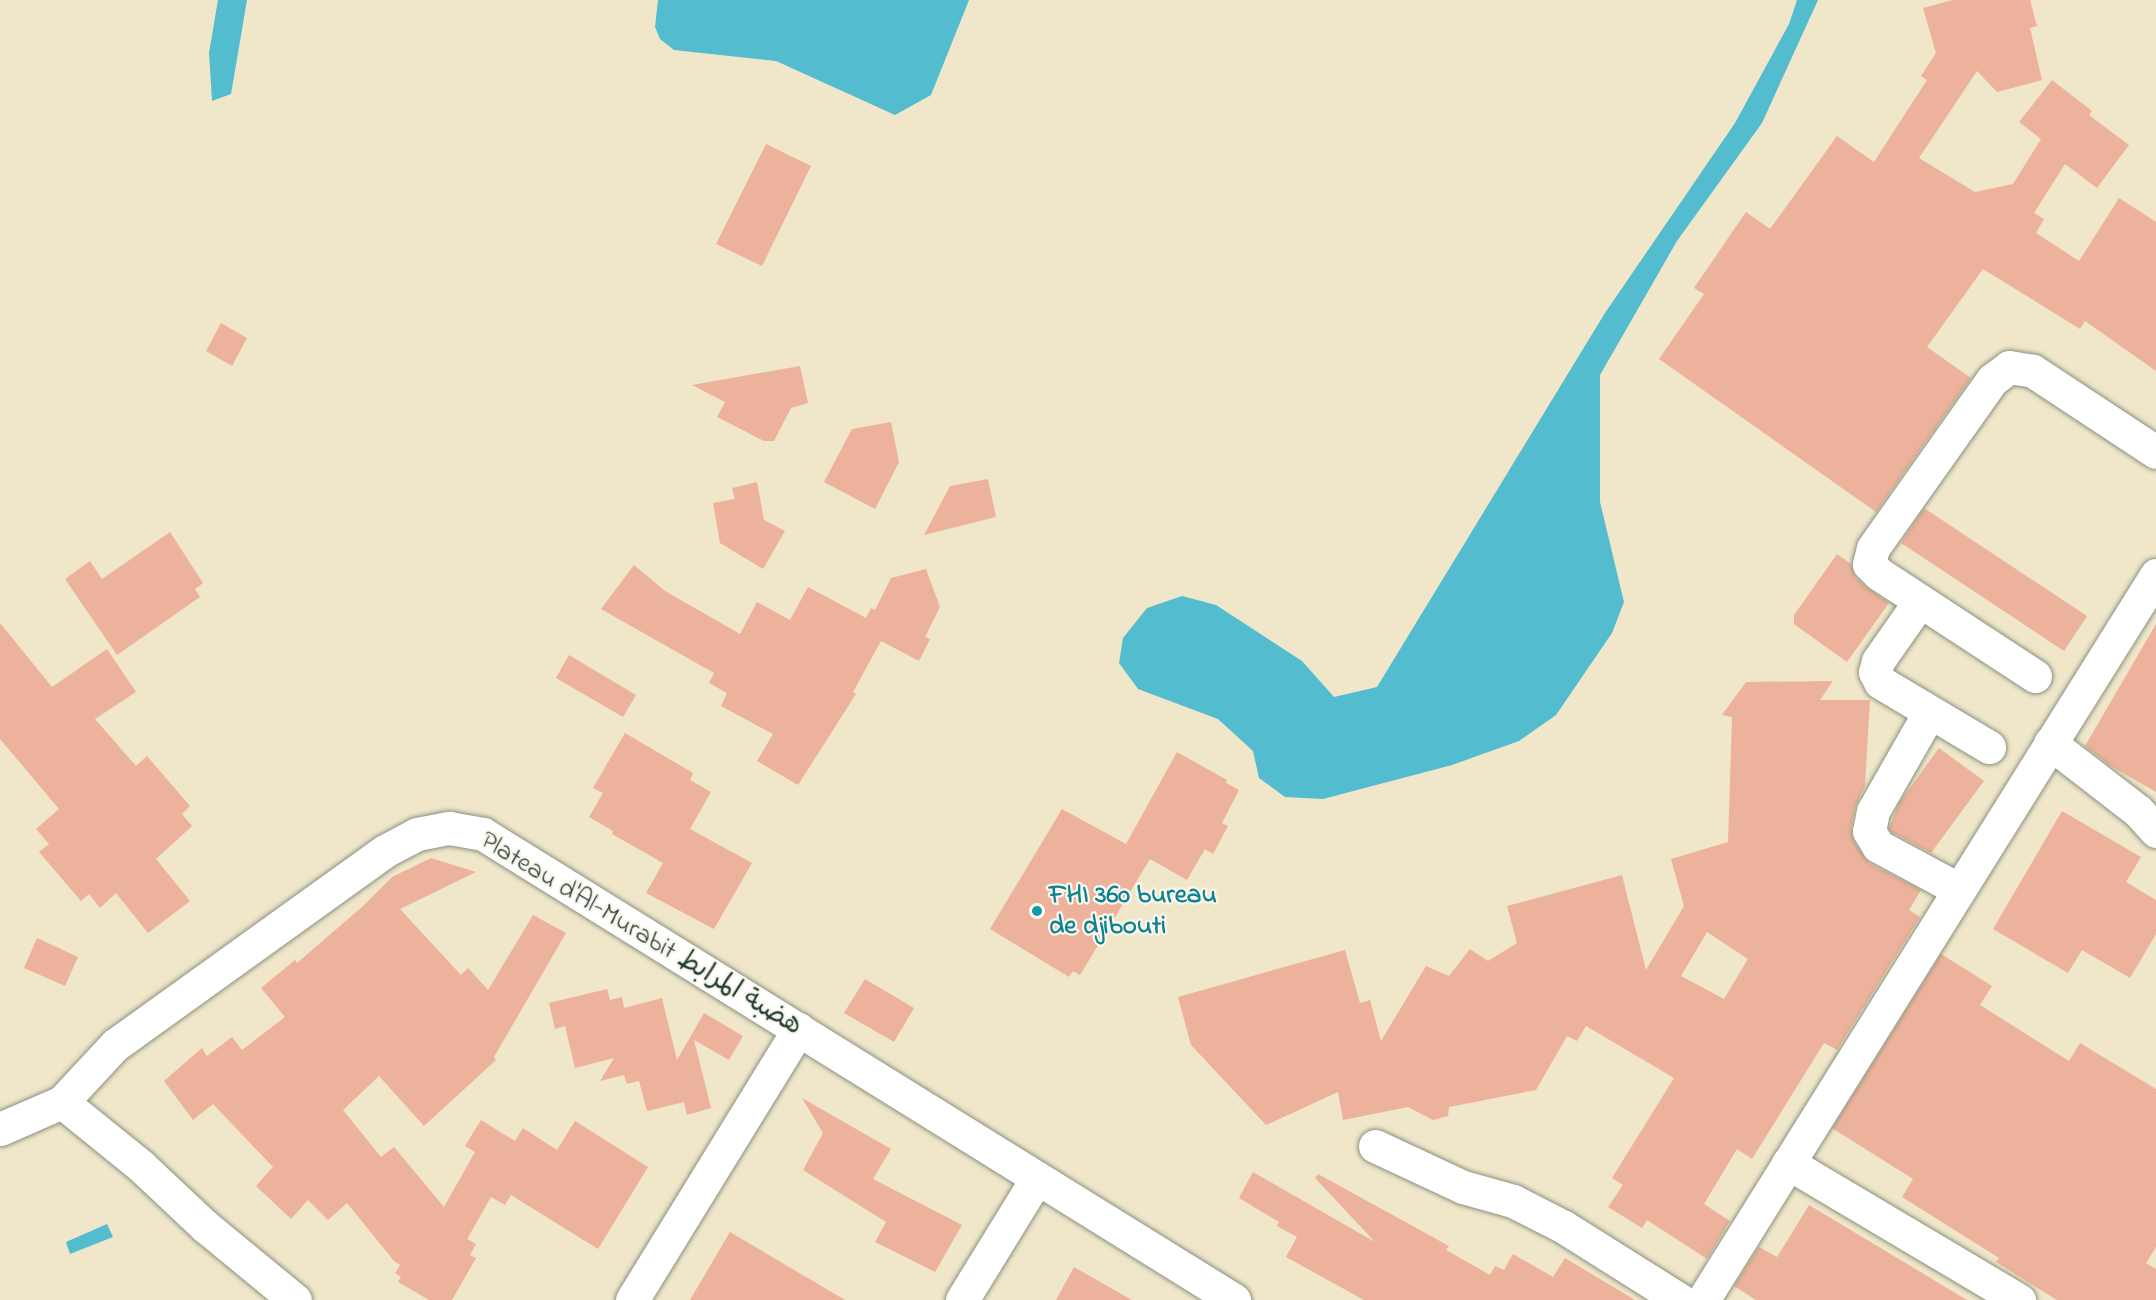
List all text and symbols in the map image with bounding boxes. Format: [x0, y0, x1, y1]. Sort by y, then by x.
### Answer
street label: Plateau d'Al-Murabit هضبة المرابط [474, 825, 808, 1043]
place label: FHI 360 bureau de djibouti [1049, 879, 1217, 942]
marker: FHI 360 bureau de djibouti [1030, 904, 1044, 918]

